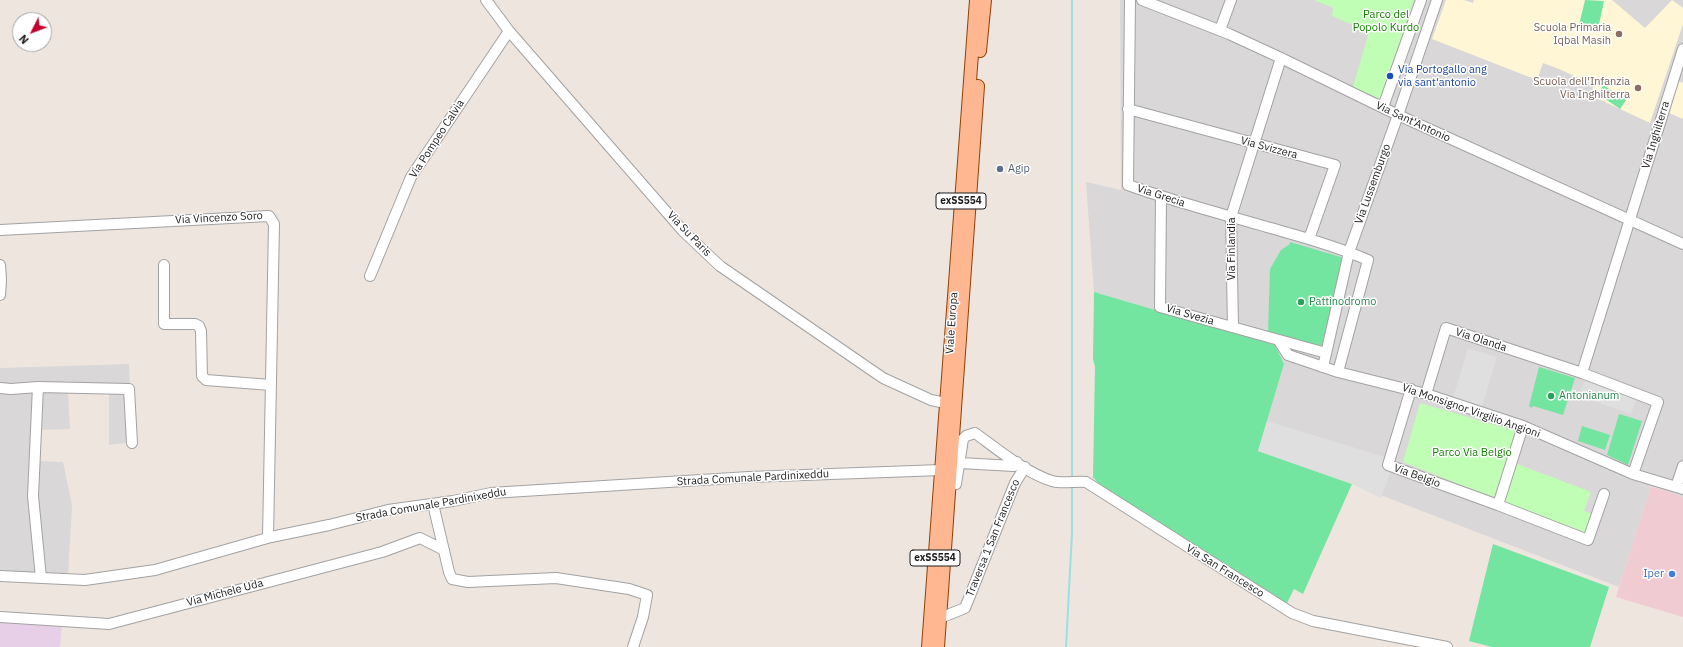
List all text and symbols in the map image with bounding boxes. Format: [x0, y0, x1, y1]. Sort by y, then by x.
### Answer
park label: Parco del Popolo Kurdo [1353, 8, 1419, 34]
north arrow [12, 12, 52, 52]
place label: Scuola Primaria Iqbal Masih [1534, 21, 1611, 47]
marker: Scuola Primaria Iqbal Masih [1614, 29, 1624, 39]
text: N [16, 32, 32, 47]
place label: Via Portogallo ang via sant'antonio [1398, 63, 1487, 89]
marker: Via Portogallo ang via sant'antonio [1385, 71, 1395, 81]
place label: Scuola dell'Infanzia Via Inghilterra [1533, 75, 1630, 101]
marker: Scuola dell'Infanzia Via Inghilterra [1633, 83, 1643, 93]
street label: Via Pompeo Calvia [407, 97, 467, 181]
street label: Via Sant'Antonio [1374, 99, 1452, 145]
street label: Via Inghilterra [1639, 100, 1673, 170]
street label: Via Svizzera [1239, 134, 1299, 162]
street label: Via Lussemburgo [1352, 142, 1394, 226]
place label: Agip [1008, 162, 1030, 176]
marker: Agip [995, 164, 1005, 174]
street label: Via Grecia [1135, 182, 1187, 210]
road number: exSS554 [936, 193, 986, 209]
street label: Via Vincenzo Soro [175, 209, 263, 227]
street label: Via Su Paris [664, 209, 714, 259]
street label: Via Finlandia [1225, 217, 1239, 281]
street label: Viale Europa [943, 292, 961, 354]
place label: Pattinodromo [1309, 295, 1376, 309]
marker: Pattinodromo [1296, 297, 1306, 307]
street label: Via Svezia [1164, 302, 1216, 328]
street label: Via Olanda [1454, 326, 1508, 354]
street label: Via Monsignor Virgilio Angioni [1400, 381, 1542, 441]
place label: Antonianum [1559, 389, 1619, 403]
marker: Antonianum [1546, 391, 1556, 401]
park label: Parco Via Belgio [1432, 446, 1512, 460]
street label: Via Belgio [1392, 461, 1442, 491]
street label: Strada Comunale Pardinixeddu [676, 467, 830, 489]
street label: Traversa 1 San Francesco [963, 477, 1023, 599]
street label: Strada Comunale Pardinixeddu [355, 485, 507, 525]
street label: Via San Francesco [1184, 542, 1266, 600]
road number: exSS554 [910, 550, 960, 566]
place label: Iper [1643, 567, 1664, 581]
marker: Iper [1667, 569, 1677, 579]
street label: Via Michele Uda [185, 576, 265, 610]

